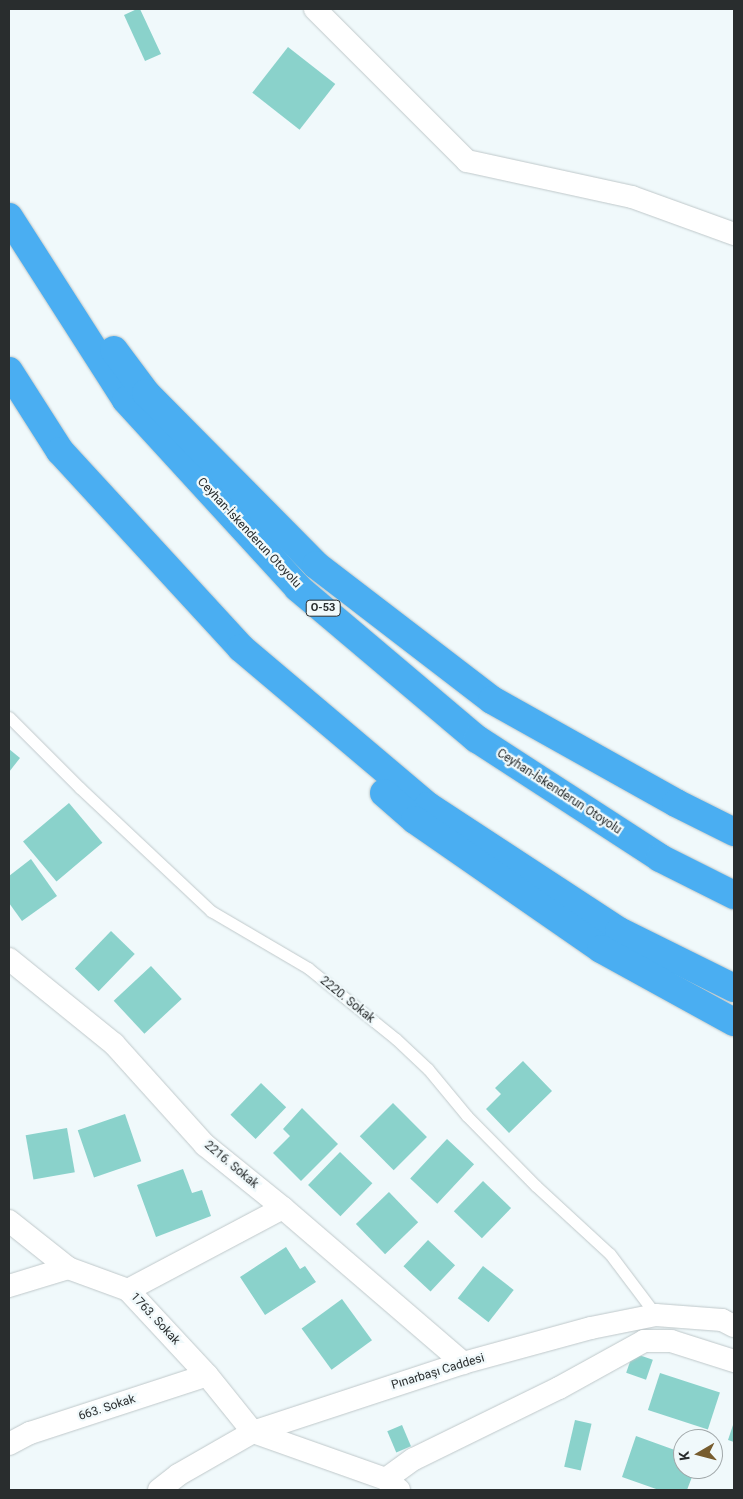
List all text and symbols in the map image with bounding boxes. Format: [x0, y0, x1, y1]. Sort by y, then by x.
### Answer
street label: Ceyhan-İskenderun Otoyolu [194, 475, 304, 591]
road number: O-53 [306, 600, 340, 616]
street label: Ceyhan-İskenderun Otoyolu [494, 746, 624, 838]
street label: 2220. Sokak [317, 974, 377, 1026]
street label: 2216. Sokak [201, 1138, 261, 1192]
street label: 1763. Sokak [127, 1290, 183, 1348]
street label: Pınarbaşı Caddesi [390, 1351, 486, 1393]
street label: 663. Sokak [77, 1392, 137, 1424]
north arrow [673, 1429, 723, 1479]
text: K [676, 1450, 693, 1461]

